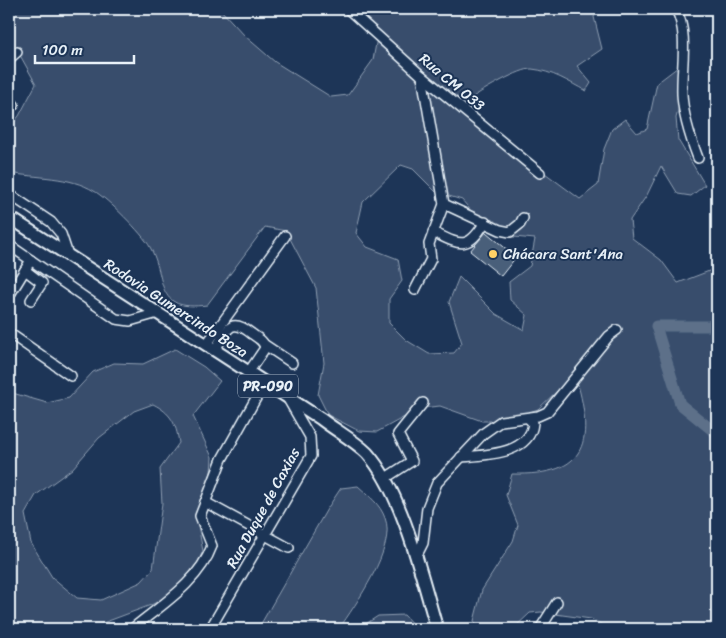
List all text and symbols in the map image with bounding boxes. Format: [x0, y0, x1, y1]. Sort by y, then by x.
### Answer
scale bar [35, 32, 134, 64]
text: 100 m [42, 37, 83, 63]
street label: Rua CM 033 [413, 46, 491, 118]
place label: Chácara Sant'Ana [503, 241, 624, 267]
marker: Chácara Sant'Ana [487, 248, 499, 260]
street label: Rodovia Gumercindo Boza [99, 251, 254, 365]
road number: PR-090 [238, 374, 298, 398]
street label: Rua Duque de Caxias [219, 443, 307, 573]

